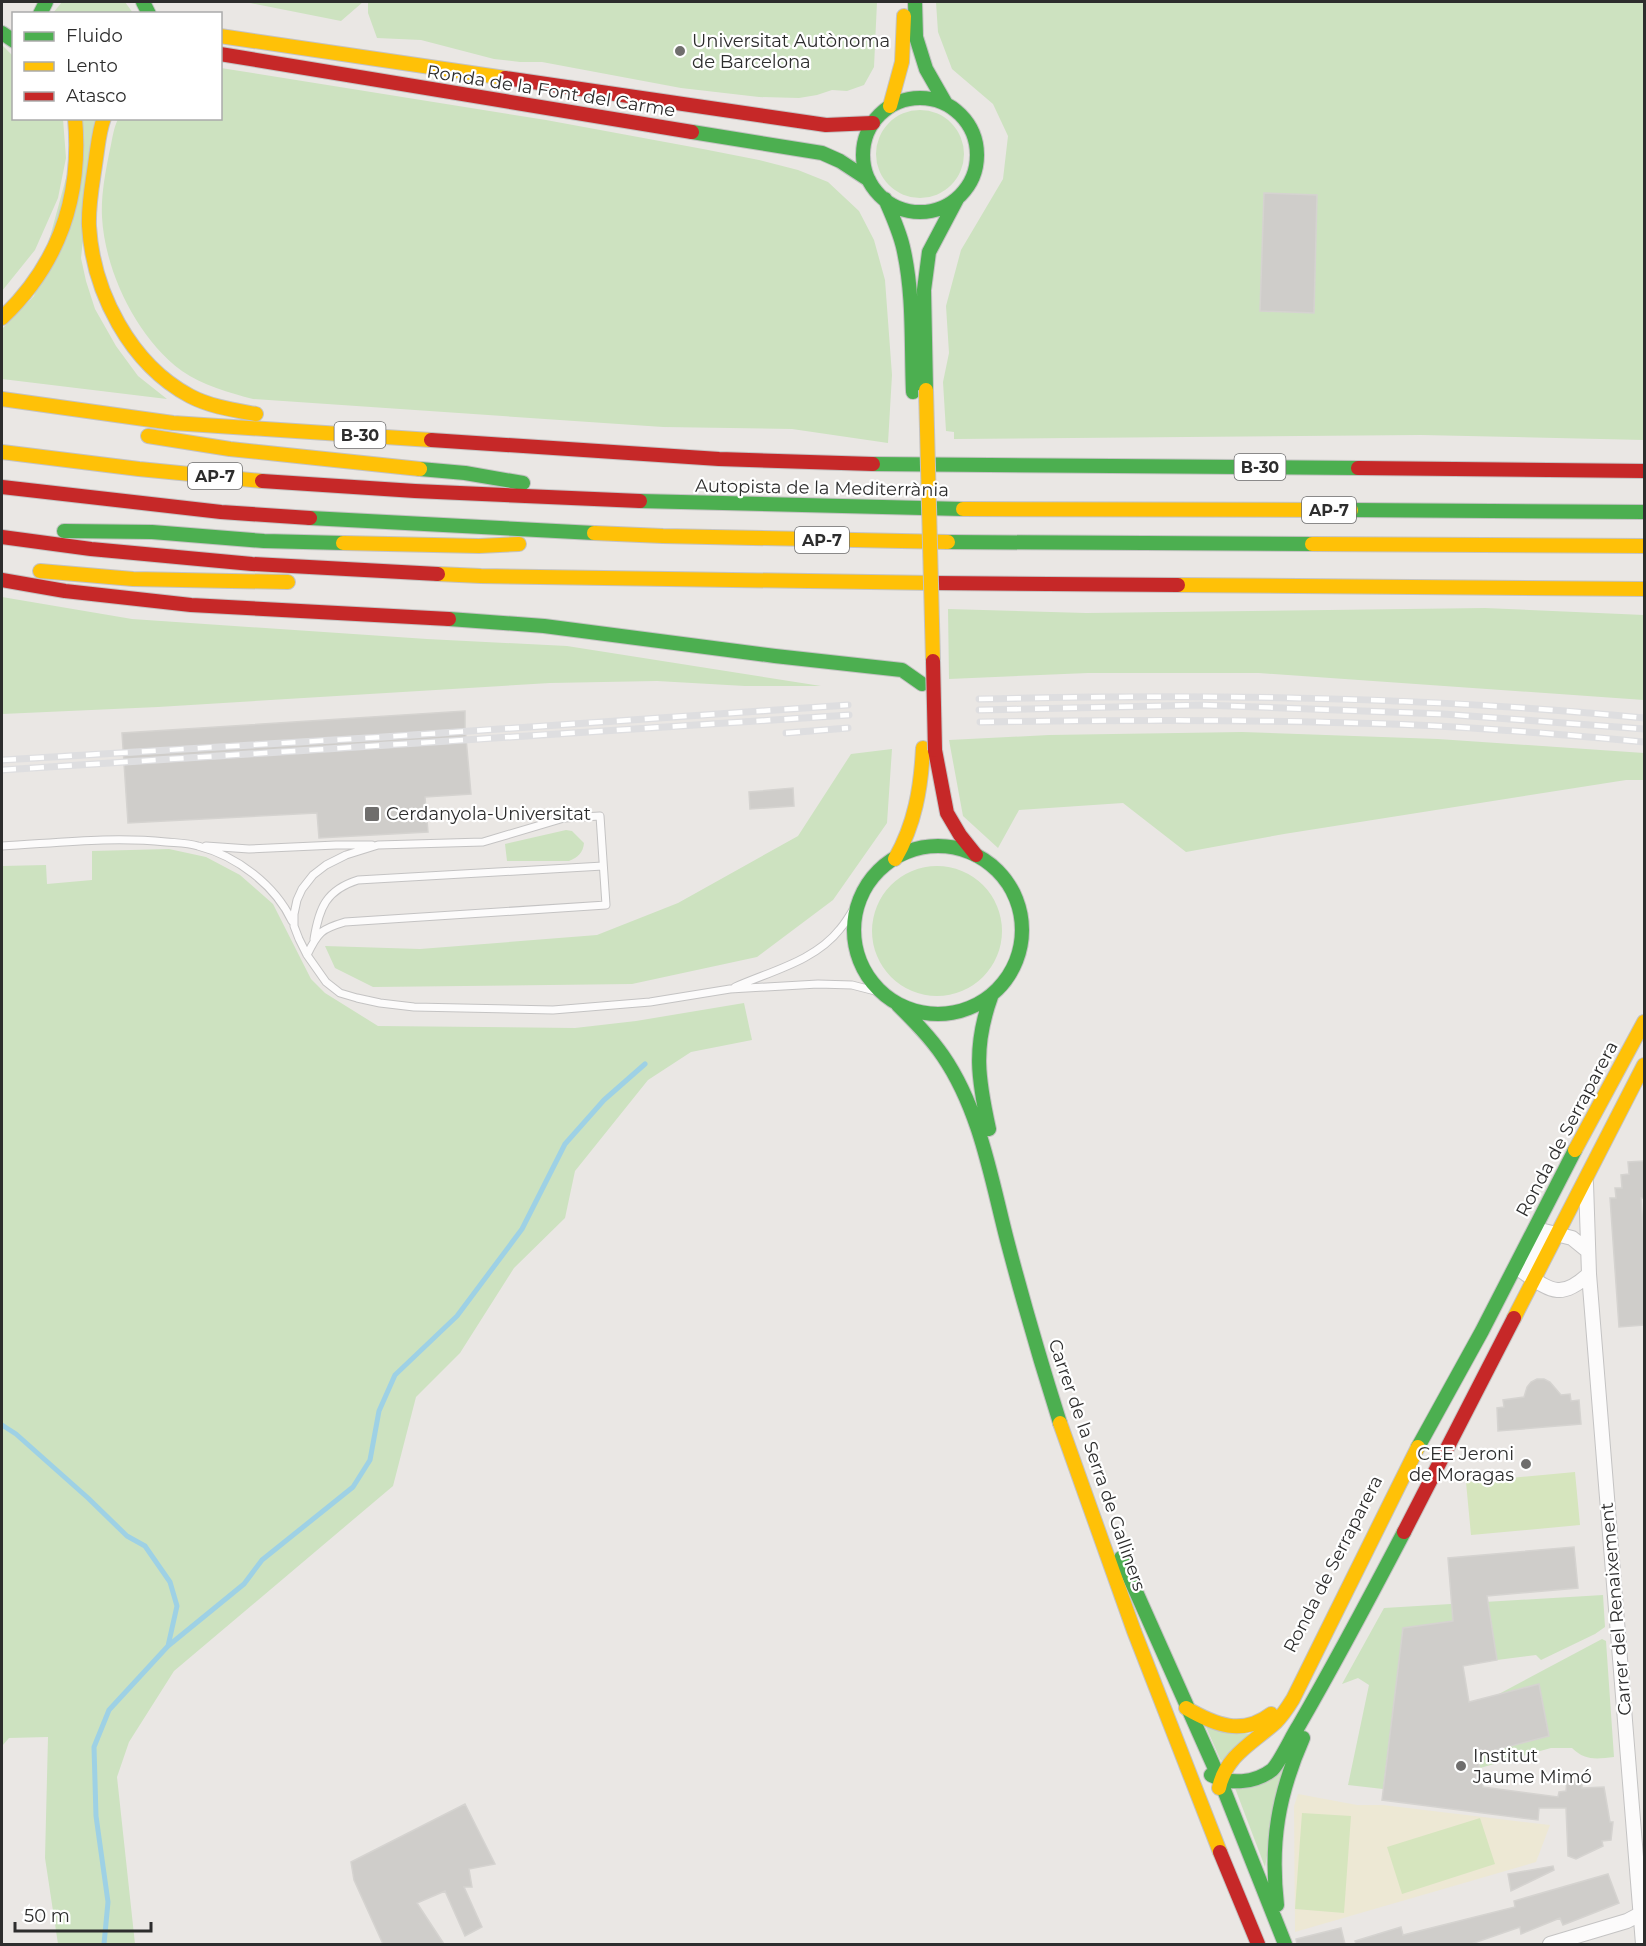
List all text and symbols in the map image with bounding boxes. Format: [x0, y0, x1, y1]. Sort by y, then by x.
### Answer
legend [12, 12, 222, 120]
text: Fluido [66, 25, 123, 47]
place label: Universitat Autònoma de Barcelona [692, 30, 890, 73]
marker: Universitat Autònoma de Barcelona [673, 44, 687, 58]
text: Lento [66, 55, 118, 77]
street label: Ronda de la Font del Carme [425, 60, 677, 122]
text: Atasco [66, 85, 126, 107]
road number: B-30 [334, 422, 386, 448]
road number: B-30 [1234, 454, 1286, 480]
road number: AP-7 [188, 463, 242, 489]
street label: Autopista de la Mediterrània [695, 475, 949, 501]
road number: AP-7 [1302, 497, 1356, 523]
road number: AP-7 [795, 527, 849, 553]
place label: Cerdanyola-Universitat [386, 803, 591, 825]
marker: Cerdanyola-Universitat [363, 805, 381, 823]
street label: Ronda de Serraparera [1511, 1037, 1623, 1221]
street label: Carrer de la Serra de Galliners [1043, 1336, 1151, 1594]
place label: CEE Jeroni de Moragas [1409, 1443, 1514, 1486]
marker: CEE Jeroni de Moragas [1519, 1457, 1533, 1471]
street label: Ronda de Serraparera [1279, 1472, 1387, 1656]
street label: Carrer del Renaixement [1596, 1502, 1636, 1716]
place label: Institut Jaume Mimó [1472, 1745, 1592, 1788]
marker: Institut Jaume Mimó [1454, 1759, 1468, 1773]
scale bar [15, 1895, 152, 1933]
text: 50 m [24, 1905, 70, 1927]

